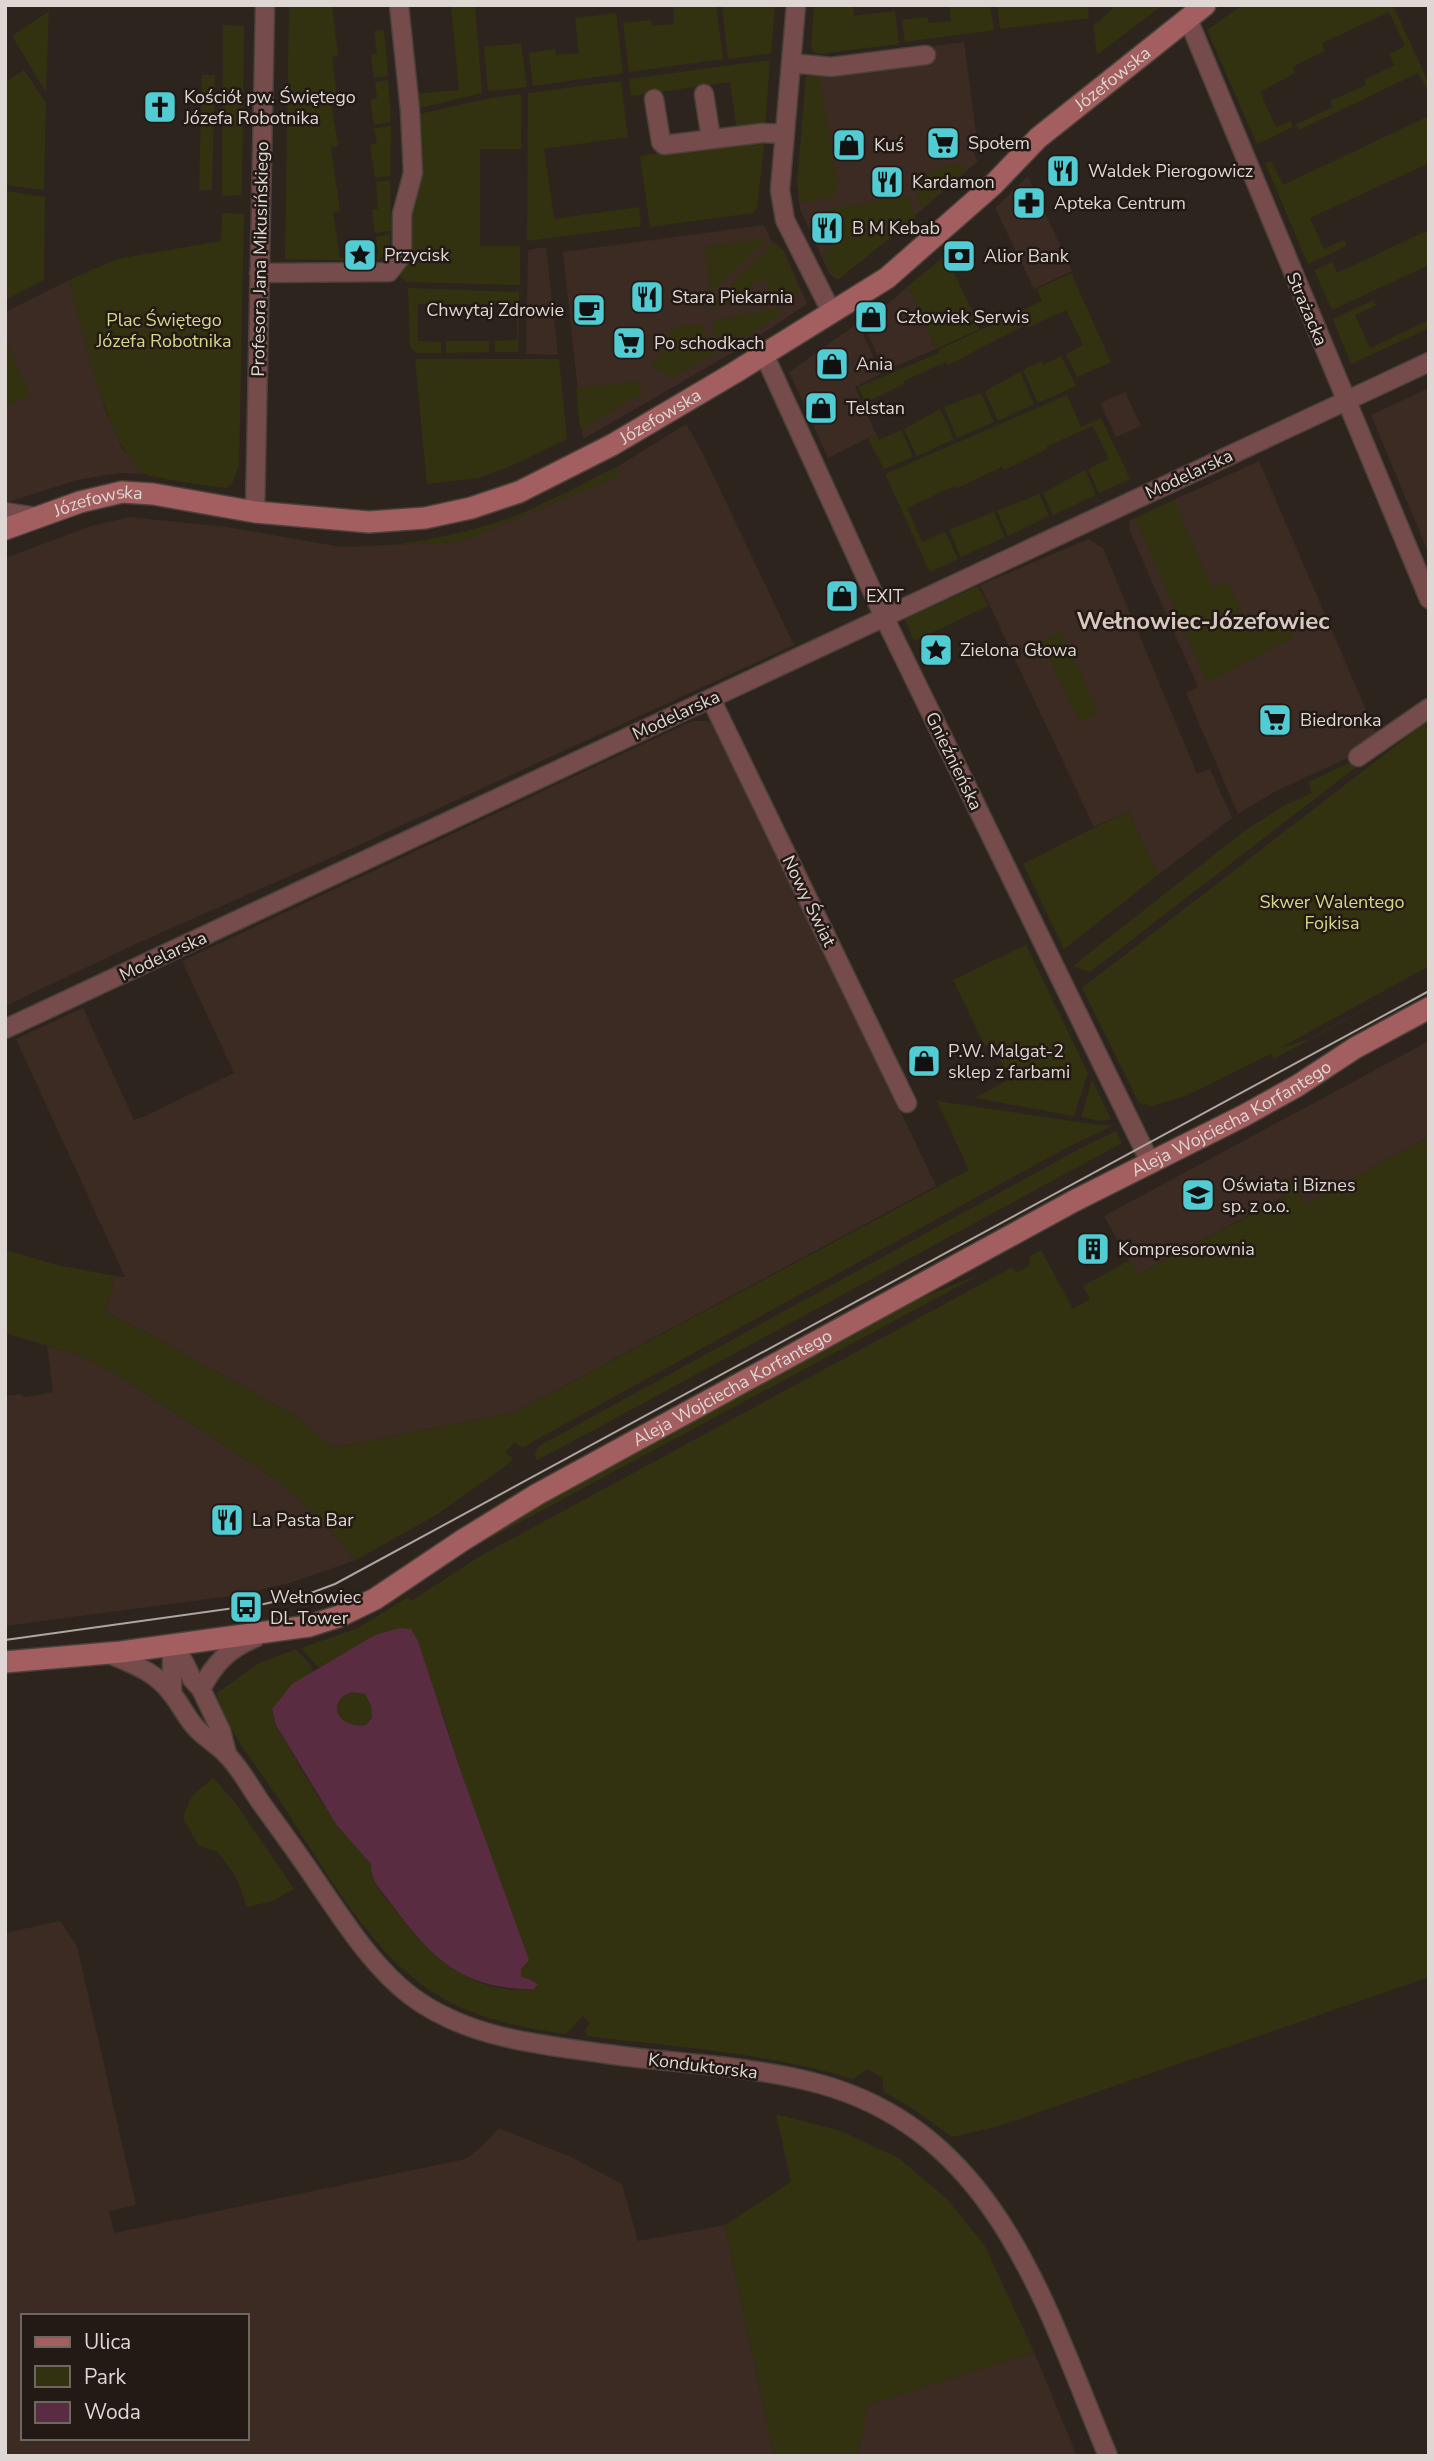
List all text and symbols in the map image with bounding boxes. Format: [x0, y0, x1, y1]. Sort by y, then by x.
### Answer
street label: Józefowska [1069, 41, 1156, 117]
place label: Kościół pw. Świętego Józefa Robotnika [183, 85, 356, 130]
church icon: Kościół pw. Świętego Józefa Robotnika [141, 88, 179, 126]
supermarket icon: Społem [924, 124, 962, 162]
shop icon: Kuś [830, 126, 868, 164]
place label: Społem [968, 131, 1030, 155]
place label: Kuś [874, 133, 904, 157]
street label: Profesora Jana Mikusińskiego [246, 141, 274, 377]
restaurant icon: Waldek Pierogowicz [1044, 152, 1082, 190]
place label: Waldek Pierogowicz [1088, 159, 1253, 183]
restaurant icon: Kardamon [868, 163, 906, 201]
place label: Kardamon [912, 170, 995, 194]
pharmacy icon: Apteka Centrum [1010, 184, 1048, 222]
place label: Apteka Centrum [1054, 191, 1186, 215]
restaurant icon: B M Kebab [808, 209, 846, 247]
place label: B M Kebab [852, 216, 940, 240]
place icon: Przycisk [341, 236, 379, 274]
bank icon: Alior Bank [940, 237, 978, 275]
place label: Przycisk [384, 243, 450, 267]
place label: Alior Bank [984, 244, 1070, 268]
street label: Strażacka [1281, 268, 1333, 350]
restaurant icon: Stara Piekarnia [628, 278, 666, 316]
place label: Stara Piekarnia [672, 285, 793, 309]
cafe icon: Chwytaj Zdrowie [570, 291, 608, 329]
place label: Chwytaj Zdrowie [426, 298, 564, 322]
shop icon: Człowiek Serwis [852, 298, 890, 336]
place label: Człowiek Serwis [896, 305, 1029, 329]
park label: Plac Świętego Józefa Robotnika [96, 308, 231, 353]
supermarket icon: Po schodkach [610, 324, 648, 362]
place label: Po schodkach [654, 331, 764, 355]
shop icon: Ania [813, 345, 851, 383]
place label: Ania [856, 352, 893, 376]
street label: Józefowska [614, 383, 706, 451]
shop icon: Telstan [802, 389, 840, 427]
place label: Telstan [846, 396, 905, 420]
street label: Modelarska [1141, 443, 1237, 505]
street label: Józefowska [49, 480, 143, 523]
shop icon: EXIT [823, 577, 861, 615]
place label: EXIT [866, 584, 904, 608]
district label: Wełnowiec-Józefowiec [1076, 605, 1330, 637]
place icon: Zielona Głowa [917, 631, 955, 669]
place label: Zielona Głowa [960, 638, 1077, 662]
street label: Modelarska [628, 684, 724, 746]
supermarket icon: Biedronka [1256, 701, 1294, 739]
street label: Gnieźnieńska [920, 708, 988, 814]
place label: Biedronka [1300, 708, 1381, 732]
street label: Nowy Świat [777, 851, 842, 951]
park label: Skwer Walentego Fojkisa [1259, 890, 1405, 935]
street label: Modelarska [115, 925, 211, 987]
place label: P.W. Malgat-2 sklep z farbami [948, 1039, 1070, 1084]
shop icon: P.W. Malgat-2 sklep z farbami [905, 1042, 943, 1080]
street label: Aleja Wojciecha Korfantego [1127, 1055, 1336, 1182]
place label: Oświata i Biznes sp. z o.o. [1222, 1173, 1356, 1218]
school or university icon: Oświata i Biznes sp. z o.o. [1179, 1176, 1217, 1214]
building icon: Kompresorownia [1074, 1230, 1112, 1268]
place label: Kompresorownia [1118, 1237, 1255, 1261]
street label: Aleja Wojciecha Korfantego [628, 1323, 836, 1452]
restaurant icon: La Pasta Bar [208, 1501, 246, 1539]
place label: La Pasta Bar [252, 1508, 354, 1532]
place label: Wełnowiec DL Tower [270, 1585, 361, 1630]
bus stop icon: Wełnowiec DL Tower [227, 1588, 265, 1626]
street label: Konduktorska [647, 2047, 759, 2085]
legend [21, 2314, 248, 2440]
text: Ulica [84, 2328, 131, 2356]
text: Park [84, 2363, 126, 2391]
text: Woda [84, 2398, 141, 2426]

